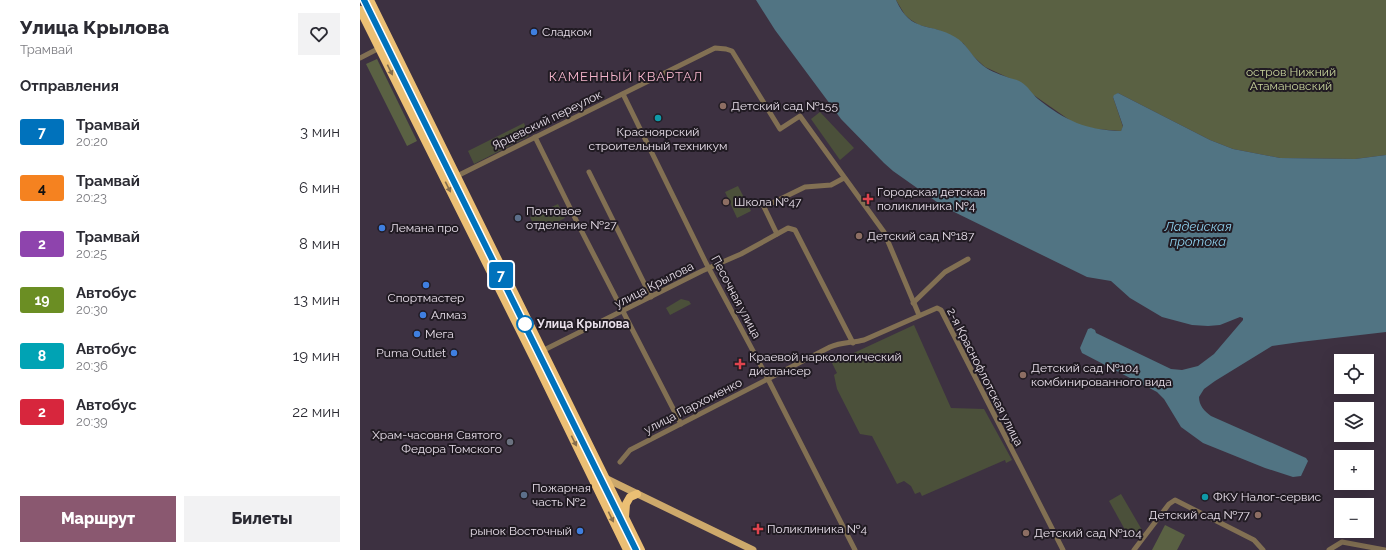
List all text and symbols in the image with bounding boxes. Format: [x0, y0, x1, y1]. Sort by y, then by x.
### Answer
button: heart [298, 13, 340, 55]
text: Улица Крылова [20, 16, 169, 38]
place label: Сладком [542, 25, 592, 39]
marker: Сладком [529, 27, 539, 37]
text: Трамвай [20, 42, 73, 57]
one-way arrow [387, 65, 393, 76]
park label: остров Нижний Атамановский [1246, 65, 1336, 93]
district label: КАМЕННЫЙ КВАРТАЛ [549, 69, 703, 84]
text: Отправления [20, 77, 119, 95]
street label: Ярцевский переулок [490, 87, 604, 153]
place label: Детский сад №155 [731, 99, 838, 113]
marker: Детский сад №155 [718, 101, 728, 111]
marker: Красноярский строительный техникум [653, 113, 663, 123]
text: Трамвай [76, 116, 140, 134]
text: 3 мин [300, 123, 340, 141]
text: 7 [38, 124, 46, 140]
place label: Красноярский строительный техникум [589, 125, 727, 153]
text: 20:20 [76, 134, 108, 149]
text: Трамвай [76, 172, 140, 190]
text: 6 мин [299, 179, 340, 197]
text: 4 [38, 180, 46, 196]
one-way arrow [444, 181, 451, 193]
place label: Городская детская поликлиника №4 [877, 185, 986, 213]
text: 20:23 [76, 190, 107, 205]
marker: Городская детская поликлиника №4 [862, 193, 874, 205]
place label: Школа №47 [734, 195, 802, 209]
marker: Школа №47 [721, 197, 731, 207]
place label: Почтовое отделение №27 [526, 204, 617, 232]
marker: Почтовое отделение №27 [513, 213, 523, 223]
water label: Ладейская протока [1163, 219, 1232, 249]
place label: Лемана про [390, 221, 459, 235]
marker: Лемана про [377, 223, 387, 233]
text: Трамвай [76, 228, 140, 246]
place label: Детский сад №187 [867, 229, 975, 243]
marker: Детский сад №187 [854, 231, 864, 241]
text: 8 мин [299, 235, 340, 253]
text: 2 [38, 236, 46, 252]
text: 20:25 [76, 246, 107, 261]
street label: Песочная улица [708, 253, 764, 341]
street label: улица Крылова [612, 259, 696, 311]
line badge: 7 [488, 262, 514, 288]
text: 7 [497, 267, 505, 283]
marker: Спортмастер [421, 280, 431, 290]
text: Автобус [76, 284, 137, 302]
text: 13 мин [294, 291, 340, 309]
place label: Спортмастер [387, 291, 465, 305]
text: 19 [34, 292, 50, 308]
text: 20:30 [76, 302, 108, 317]
street label: 2-я Краснофлотская улица [944, 306, 1026, 448]
place label: Алмаз [431, 308, 467, 322]
marker: Алмаз [418, 310, 428, 320]
marker: Улица Крылова [516, 315, 534, 333]
place label: Улица Крылова [536, 317, 629, 331]
place label: Мега [425, 327, 454, 341]
marker: Мега [412, 329, 422, 339]
text: Автобус [76, 340, 137, 358]
place label: Puma Outlet [376, 346, 446, 360]
text: 19 мин [293, 347, 340, 365]
text: 8 [38, 348, 46, 364]
marker: Puma Outlet [449, 348, 459, 358]
place label: Краевой наркологический диспансер [749, 350, 902, 378]
map controls [1334, 354, 1374, 538]
button: locate [1334, 354, 1374, 394]
text: 20:36 [76, 358, 108, 373]
marker: Краевой наркологический диспансер [734, 358, 746, 370]
place label: Детский сад №104 комбинированного вида [1031, 361, 1172, 389]
marker: Детский сад №104 комбинированного вида [1018, 370, 1028, 380]
street label: улица Пархоменко [642, 375, 744, 437]
text: Автобус [76, 396, 137, 414]
button: layers [1334, 402, 1374, 442]
text: 22 мин [292, 403, 340, 421]
text: 2 [38, 404, 46, 420]
text: 20:39 [76, 414, 108, 429]
place label: Храм-часовня Святого Федора Томского [372, 428, 502, 456]
one-way arrow [571, 436, 577, 447]
marker: Храм-часовня Святого Федора Томского [505, 437, 515, 447]
button: + [1334, 450, 1374, 490]
place label: Пожарная часть №2 [532, 481, 591, 509]
marker: Пожарная часть №2 [519, 490, 529, 500]
place label: ФКУ Налог-сервис [1213, 490, 1322, 504]
marker: ФКУ Налог-сервис [1200, 492, 1210, 502]
button: Маршрут [20, 496, 176, 542]
button: Билеты [184, 496, 340, 542]
button: − [1334, 498, 1374, 538]
place label: Детский сад №77 [1148, 508, 1251, 522]
marker: Детский сад №77 [1253, 510, 1263, 520]
one-way arrow [608, 511, 614, 523]
place label: Поликлиника №4 [767, 522, 867, 536]
marker: Поликлиника №4 [752, 523, 764, 535]
place label: рынок Восточный [470, 524, 572, 538]
marker: рынок Восточный [575, 526, 585, 536]
place label: Детский сад №104 [1034, 526, 1142, 540]
marker: Детский сад №104 [1021, 528, 1031, 538]

